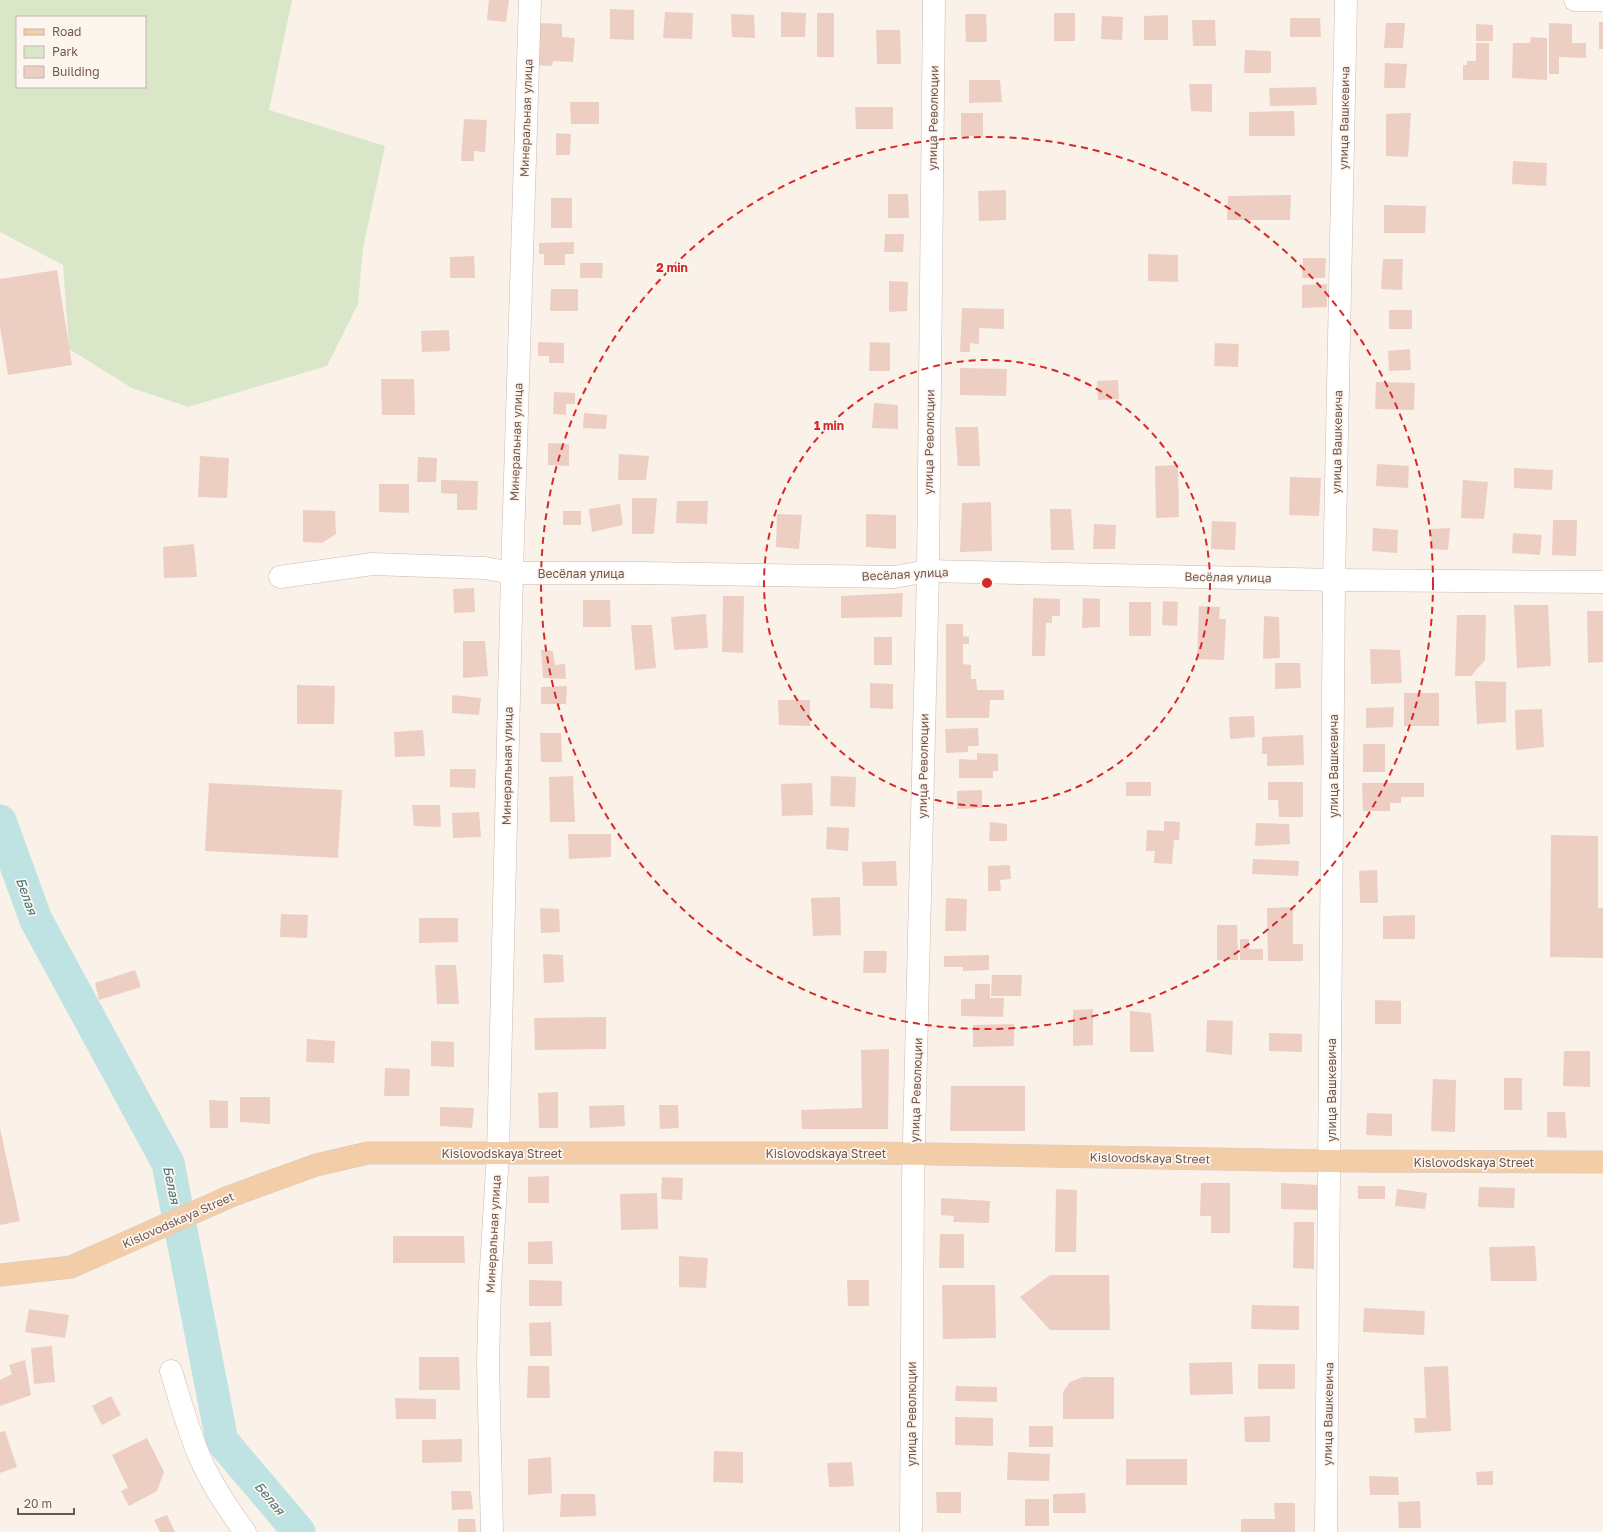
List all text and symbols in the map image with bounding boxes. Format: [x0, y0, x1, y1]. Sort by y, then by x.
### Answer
legend [16, 16, 146, 88]
text: Road [52, 24, 81, 39]
text: Park [52, 44, 78, 59]
street label: Минеральная улица [516, 59, 536, 177]
text: Building [52, 64, 100, 79]
street label: улица Революции [925, 65, 941, 171]
street label: улица Вашкевича [1336, 66, 1352, 170]
text: 2 min [656, 260, 688, 275]
street label: Минеральная улица [506, 383, 526, 501]
street label: улица Революции [921, 389, 937, 495]
street label: улица Вашкевича [1329, 390, 1345, 494]
text: 1 min [814, 418, 844, 433]
street label: Весёлая улица [861, 564, 949, 584]
street label: Весёлая улица [537, 566, 625, 581]
street label: Весёлая улица [1184, 569, 1272, 585]
centre of rings [980, 576, 994, 590]
street label: Минеральная улица [498, 707, 516, 825]
street label: улица Революции [915, 713, 931, 819]
street label: улица Вашкевича [1326, 714, 1341, 818]
water label: Белая [13, 875, 42, 918]
street label: улица Революции [907, 1037, 925, 1143]
street label: улица Вашкевича [1324, 1038, 1339, 1142]
street label: Kislovodskaya Street [442, 1146, 563, 1161]
street label: Kislovodskaya Street [766, 1146, 887, 1161]
street label: Kislovodskaya Street [1089, 1149, 1211, 1167]
street label: Kislovodskaya Street [1414, 1155, 1535, 1170]
water label: Белая [160, 1165, 184, 1207]
street label: Минеральная улица [482, 1174, 504, 1294]
street label: Kislovodskaya Street [120, 1188, 236, 1251]
street label: улица Революции [904, 1361, 919, 1467]
street label: улица Вашкевича [1320, 1362, 1336, 1466]
water label: Белая [252, 1478, 289, 1519]
scale bar [18, 1490, 74, 1516]
text: 20 m [24, 1496, 52, 1511]

